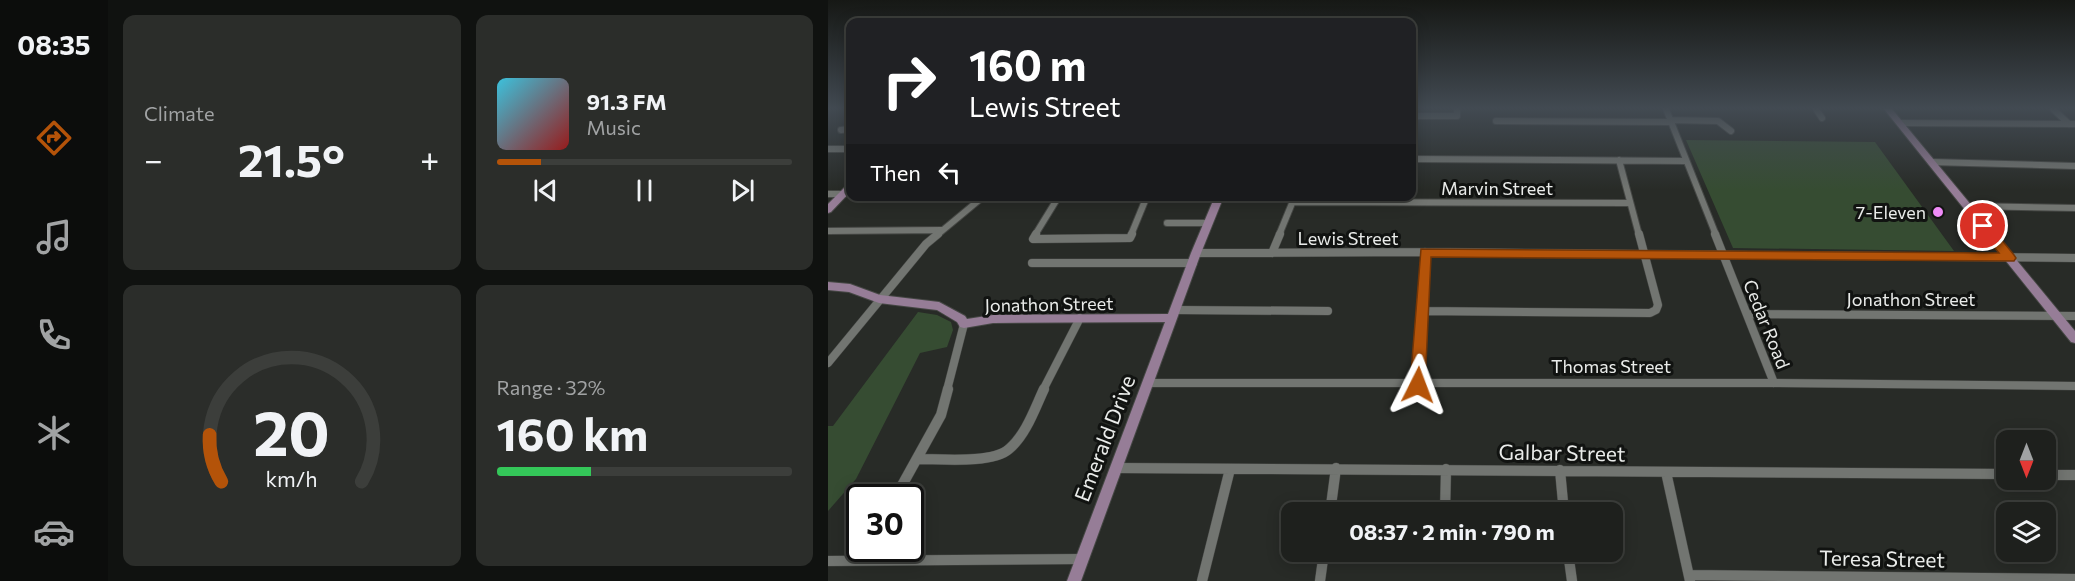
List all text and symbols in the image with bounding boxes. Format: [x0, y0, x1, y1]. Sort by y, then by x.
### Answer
text: 08:35 [17, 28, 91, 61]
text: 160 m [969, 38, 1087, 90]
icon: right [870, 42, 948, 120]
text: 91.3 FM [587, 88, 667, 115]
text: Lewis Street [969, 90, 1121, 123]
text: Climate [144, 101, 214, 125]
text: Music [587, 115, 641, 139]
icon: directions [33, 117, 75, 159]
text: 21.5° [238, 131, 345, 186]
text: − [144, 138, 163, 179]
text: + [420, 138, 440, 179]
icon: left [933, 156, 966, 189]
text: Then [870, 159, 921, 186]
icon: previous [529, 174, 562, 207]
icon: pause [628, 174, 661, 207]
icon: next [726, 174, 759, 207]
street label: Marvin Street [1441, 177, 1553, 199]
pin [1957, 200, 2008, 251]
place label: 7-Eleven [1856, 201, 1926, 223]
marker: 7-Eleven [1931, 205, 1945, 219]
icon: arrive [1966, 209, 1999, 242]
icon: music [33, 216, 75, 258]
street label: Lewis Street [1297, 227, 1399, 249]
street label: Cedar Road [1739, 276, 1795, 372]
street label: Jonathon Street [1847, 288, 1975, 310]
street label: Jonathon Street [984, 292, 1114, 316]
icon: phone [33, 314, 75, 356]
position arrow [1386, 353, 1450, 417]
street label: Thomas Street [1551, 355, 1671, 377]
street label: Emerald Drive [1068, 371, 1140, 505]
text: Range · 32% [497, 375, 605, 399]
text: 20 [253, 393, 330, 469]
text: 160 km [497, 405, 648, 460]
icon: climate [33, 412, 75, 454]
north arrow [1996, 430, 2056, 490]
map controls [1996, 430, 2056, 562]
street label: Galbar Street [1498, 438, 1626, 466]
text: km/h [266, 466, 318, 492]
speed limit sign: 30 [846, 484, 924, 562]
button: layers [1996, 502, 2056, 562]
icon: car [33, 511, 75, 553]
text: 08:37 · 2 min · 790 m [1349, 518, 1555, 545]
street label: Teresa Street [1819, 544, 1945, 572]

